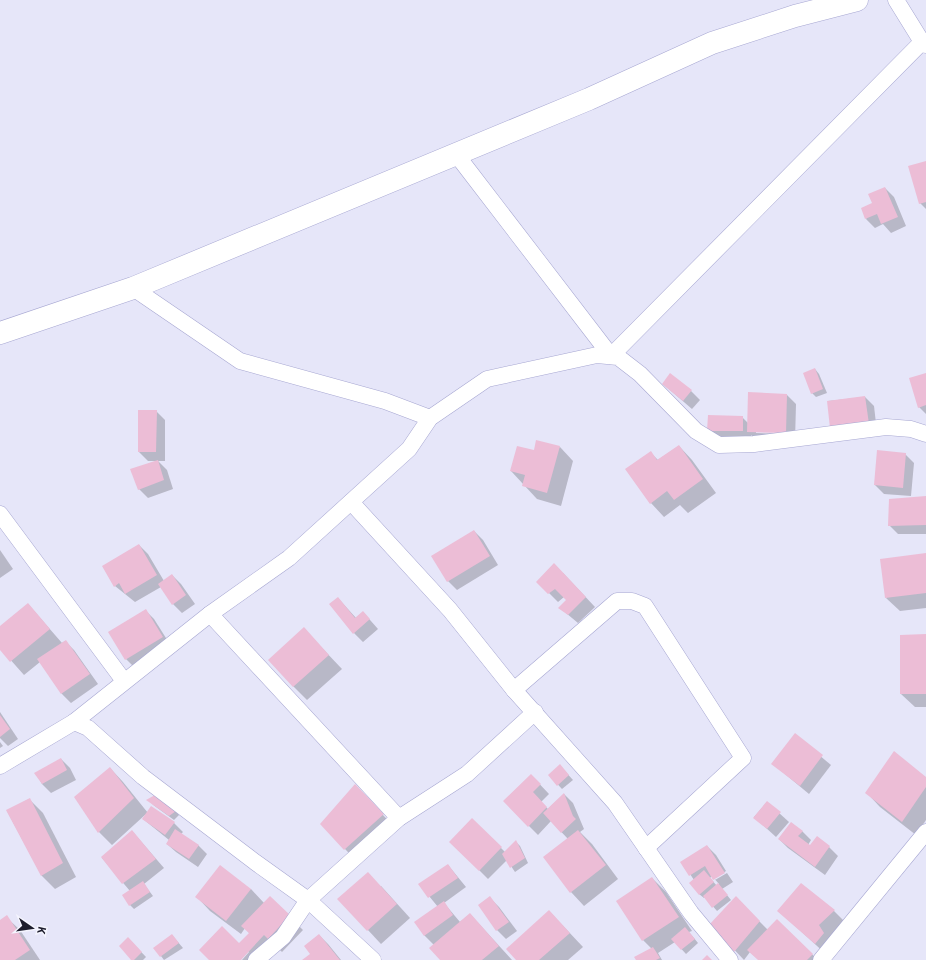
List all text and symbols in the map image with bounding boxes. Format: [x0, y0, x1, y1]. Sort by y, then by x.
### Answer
north arrow [12, 908, 52, 948]
text: K [34, 925, 50, 936]

